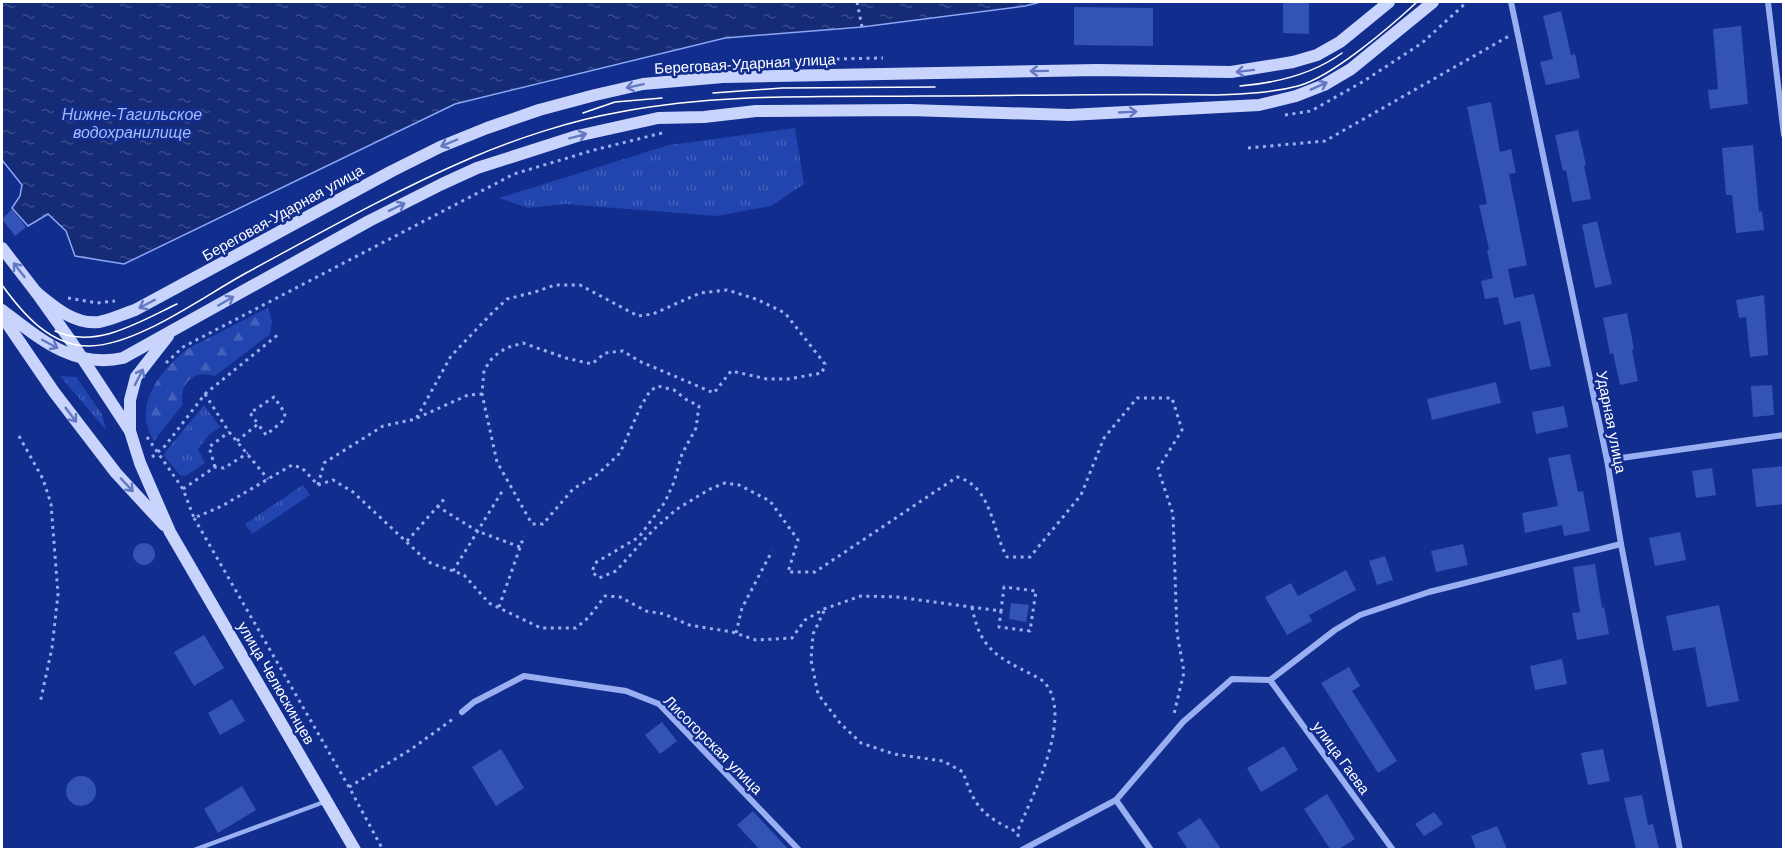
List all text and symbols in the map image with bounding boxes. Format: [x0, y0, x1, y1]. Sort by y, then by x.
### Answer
street label: Береговая-Ударная улица [654, 50, 837, 77]
one-way arrow [1029, 65, 1049, 77]
one-way arrow [1236, 65, 1256, 76]
one-way arrow [1310, 80, 1328, 91]
one-way arrow [625, 81, 645, 92]
water label: Нижне-Тагильское водохранилище [62, 106, 202, 141]
one-way arrow [1117, 106, 1137, 117]
one-way arrow [568, 130, 587, 141]
one-way arrow [440, 138, 458, 150]
street label: Береговая-Ударная улица [199, 161, 367, 264]
one-way arrow [387, 200, 405, 212]
one-way arrow [12, 262, 25, 278]
one-way arrow [217, 294, 234, 306]
one-way arrow [138, 299, 156, 310]
one-way arrow [40, 339, 58, 350]
one-way arrow [133, 368, 145, 386]
street label: Ударная улица [1593, 369, 1630, 475]
one-way arrow [65, 407, 78, 423]
one-way arrow [120, 478, 134, 493]
street label: улица Челюскинцев [234, 618, 318, 747]
street label: Лисогорская улица [661, 692, 767, 798]
street label: улица Гаева [1309, 718, 1374, 798]

